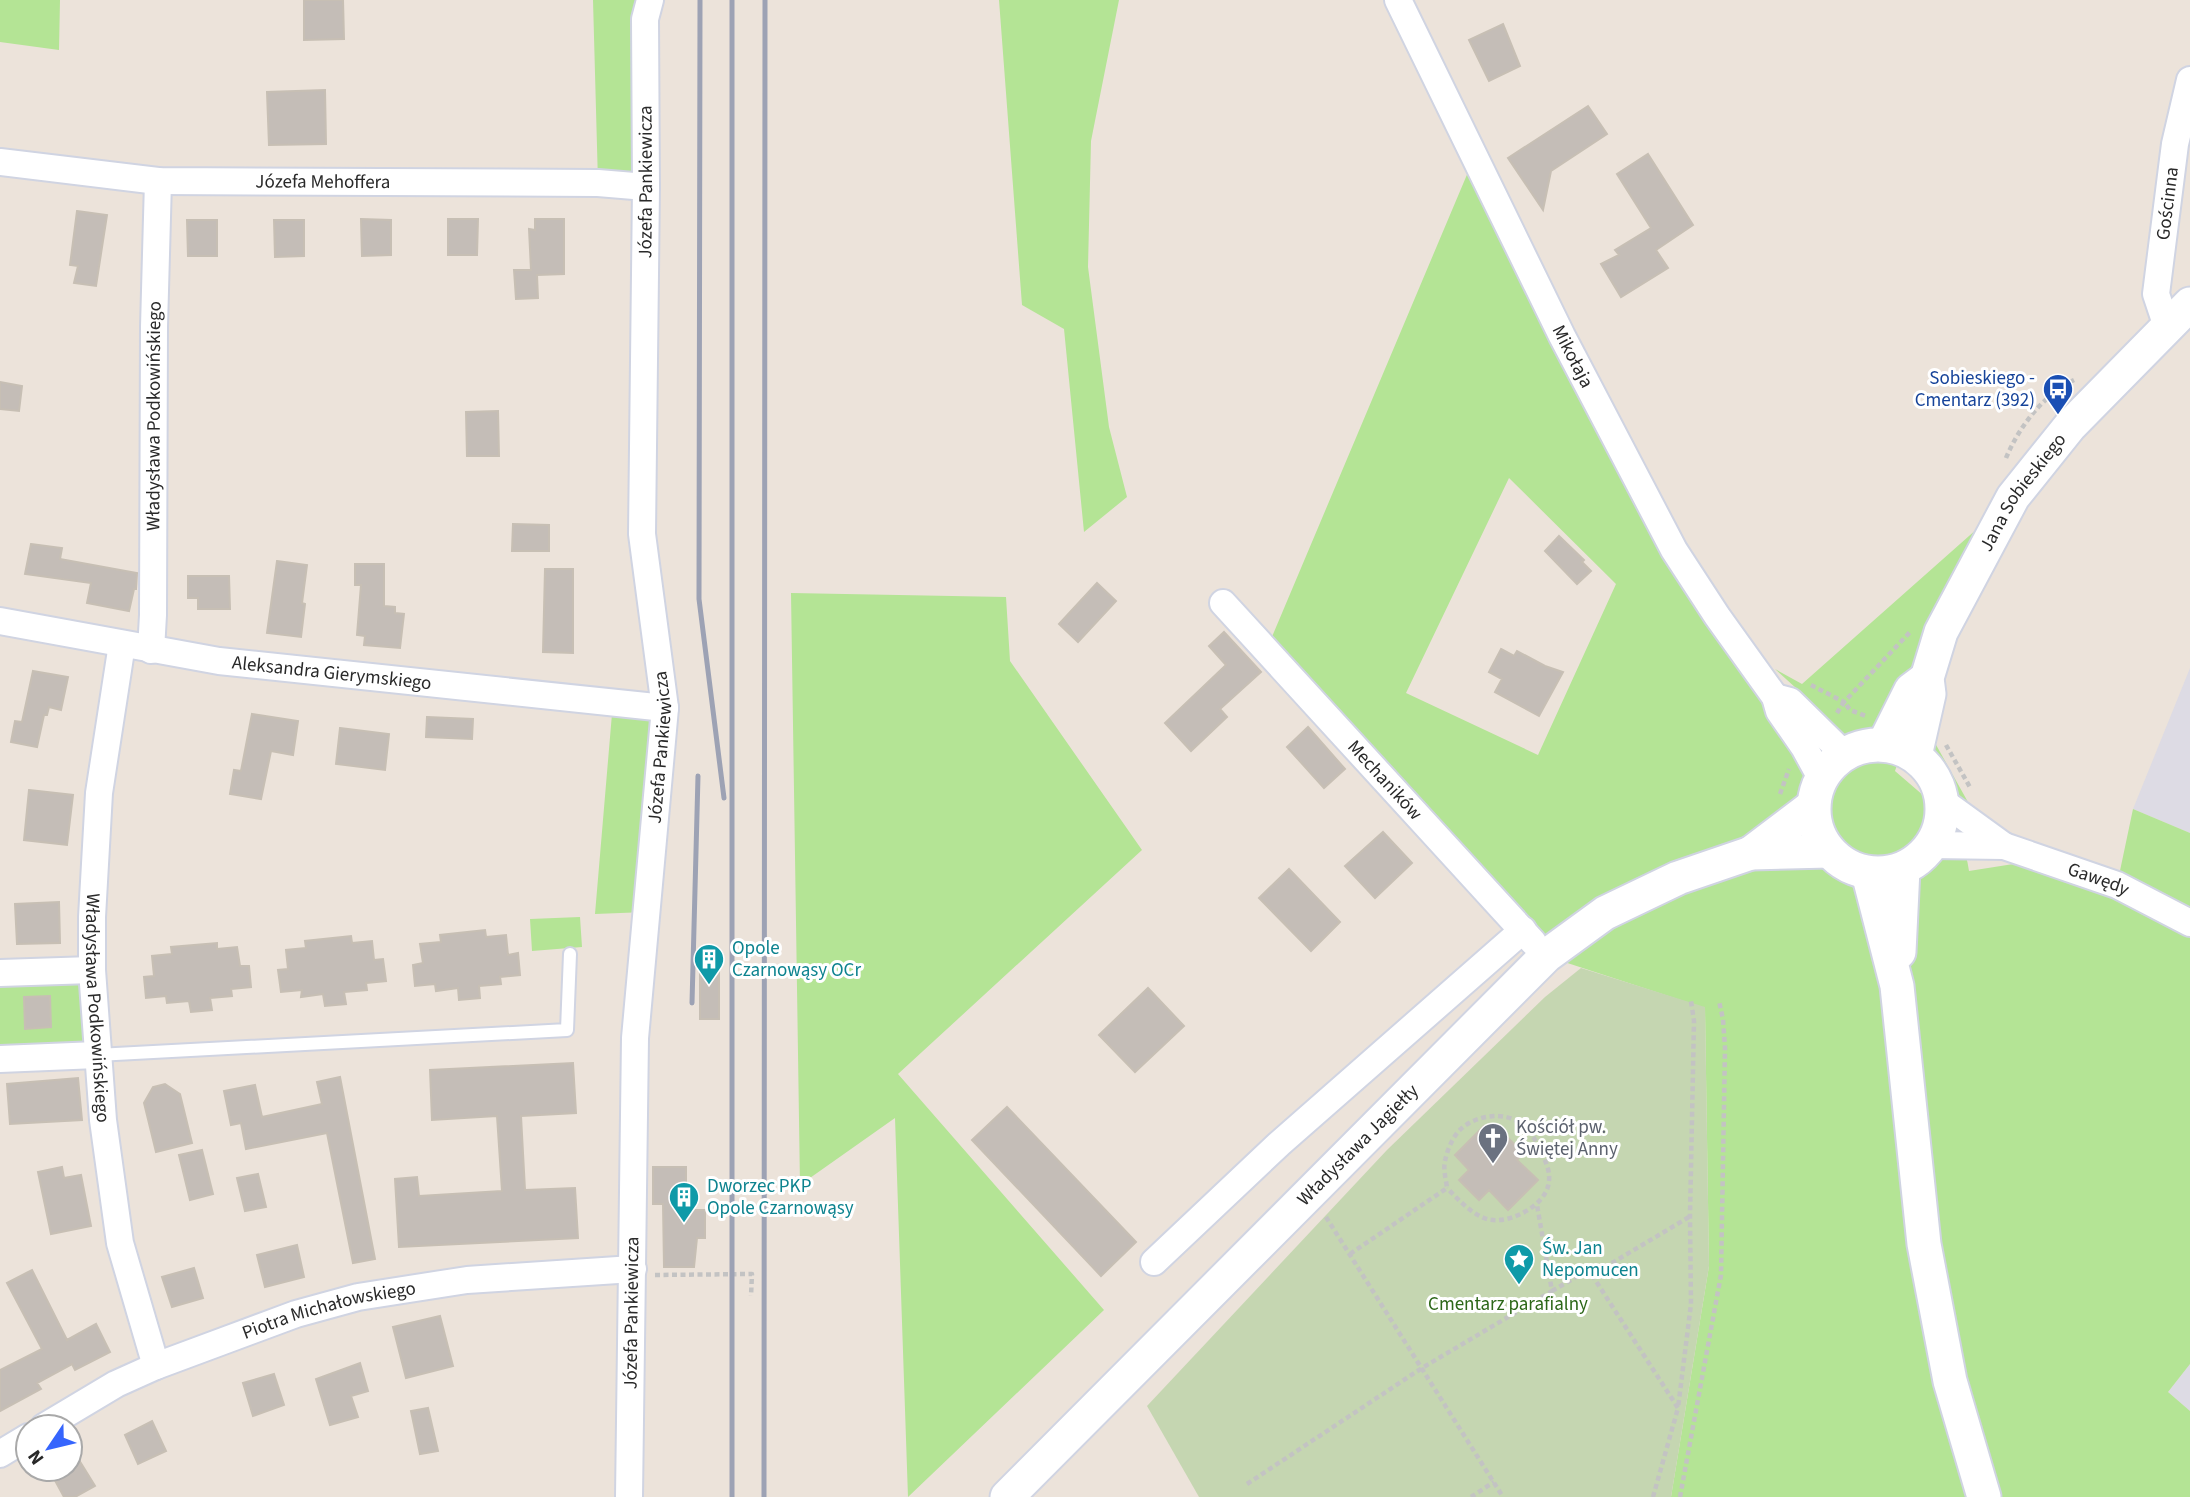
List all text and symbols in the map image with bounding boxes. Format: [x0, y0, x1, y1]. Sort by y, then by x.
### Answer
street label: Józefa Pankiewicza [632, 105, 660, 259]
street label: Gościnna [2149, 165, 2185, 242]
street label: Józefa Mehoffera [255, 168, 390, 196]
street label: Władysława Podkowińskiego [140, 301, 168, 531]
street label: Mikołaja [1545, 321, 1600, 393]
place label: Sobieskiego - Cmentarz (392) [1915, 365, 2035, 414]
bus stop icon: Sobieskiego - Cmentarz (392) [2041, 372, 2075, 416]
street label: Jana Sobieskiego [1973, 427, 2073, 556]
street label: Aleksandra Gierymskiego [231, 649, 433, 697]
street label: Józefa Pankiewicza [641, 669, 679, 825]
street label: Mechaników [1341, 734, 1429, 826]
street label: Gawędy [2064, 855, 2134, 903]
street label: Władysława Podkowińskiego [78, 892, 117, 1124]
place label: Opole Czarnowąsy OCr [732, 935, 861, 984]
building icon: Opole Czarnowąsy OCr [692, 942, 726, 986]
street label: Władysława Jagiełły [1291, 1078, 1425, 1212]
place label: Kościół pw. Świętej Anny [1516, 1114, 1618, 1163]
church icon: Kościół pw. Świętej Anny [1476, 1121, 1510, 1165]
place label: Dworzec PKP Opole Czarnowąsy [707, 1173, 854, 1222]
building icon: Dworzec PKP Opole Czarnowąsy [667, 1180, 701, 1224]
place label: Św. Jan Nepomucen [1542, 1235, 1639, 1284]
street label: Józefa Pankiewicza [617, 1236, 646, 1390]
place icon: Św. Jan Nepomucen [1502, 1242, 1536, 1286]
street label: Piotra Michałowskiego [238, 1275, 418, 1346]
park label: Cmentarz parafialny [1428, 1291, 1588, 1318]
north arrow [14, 1413, 84, 1483]
text: N [22, 1444, 51, 1470]

